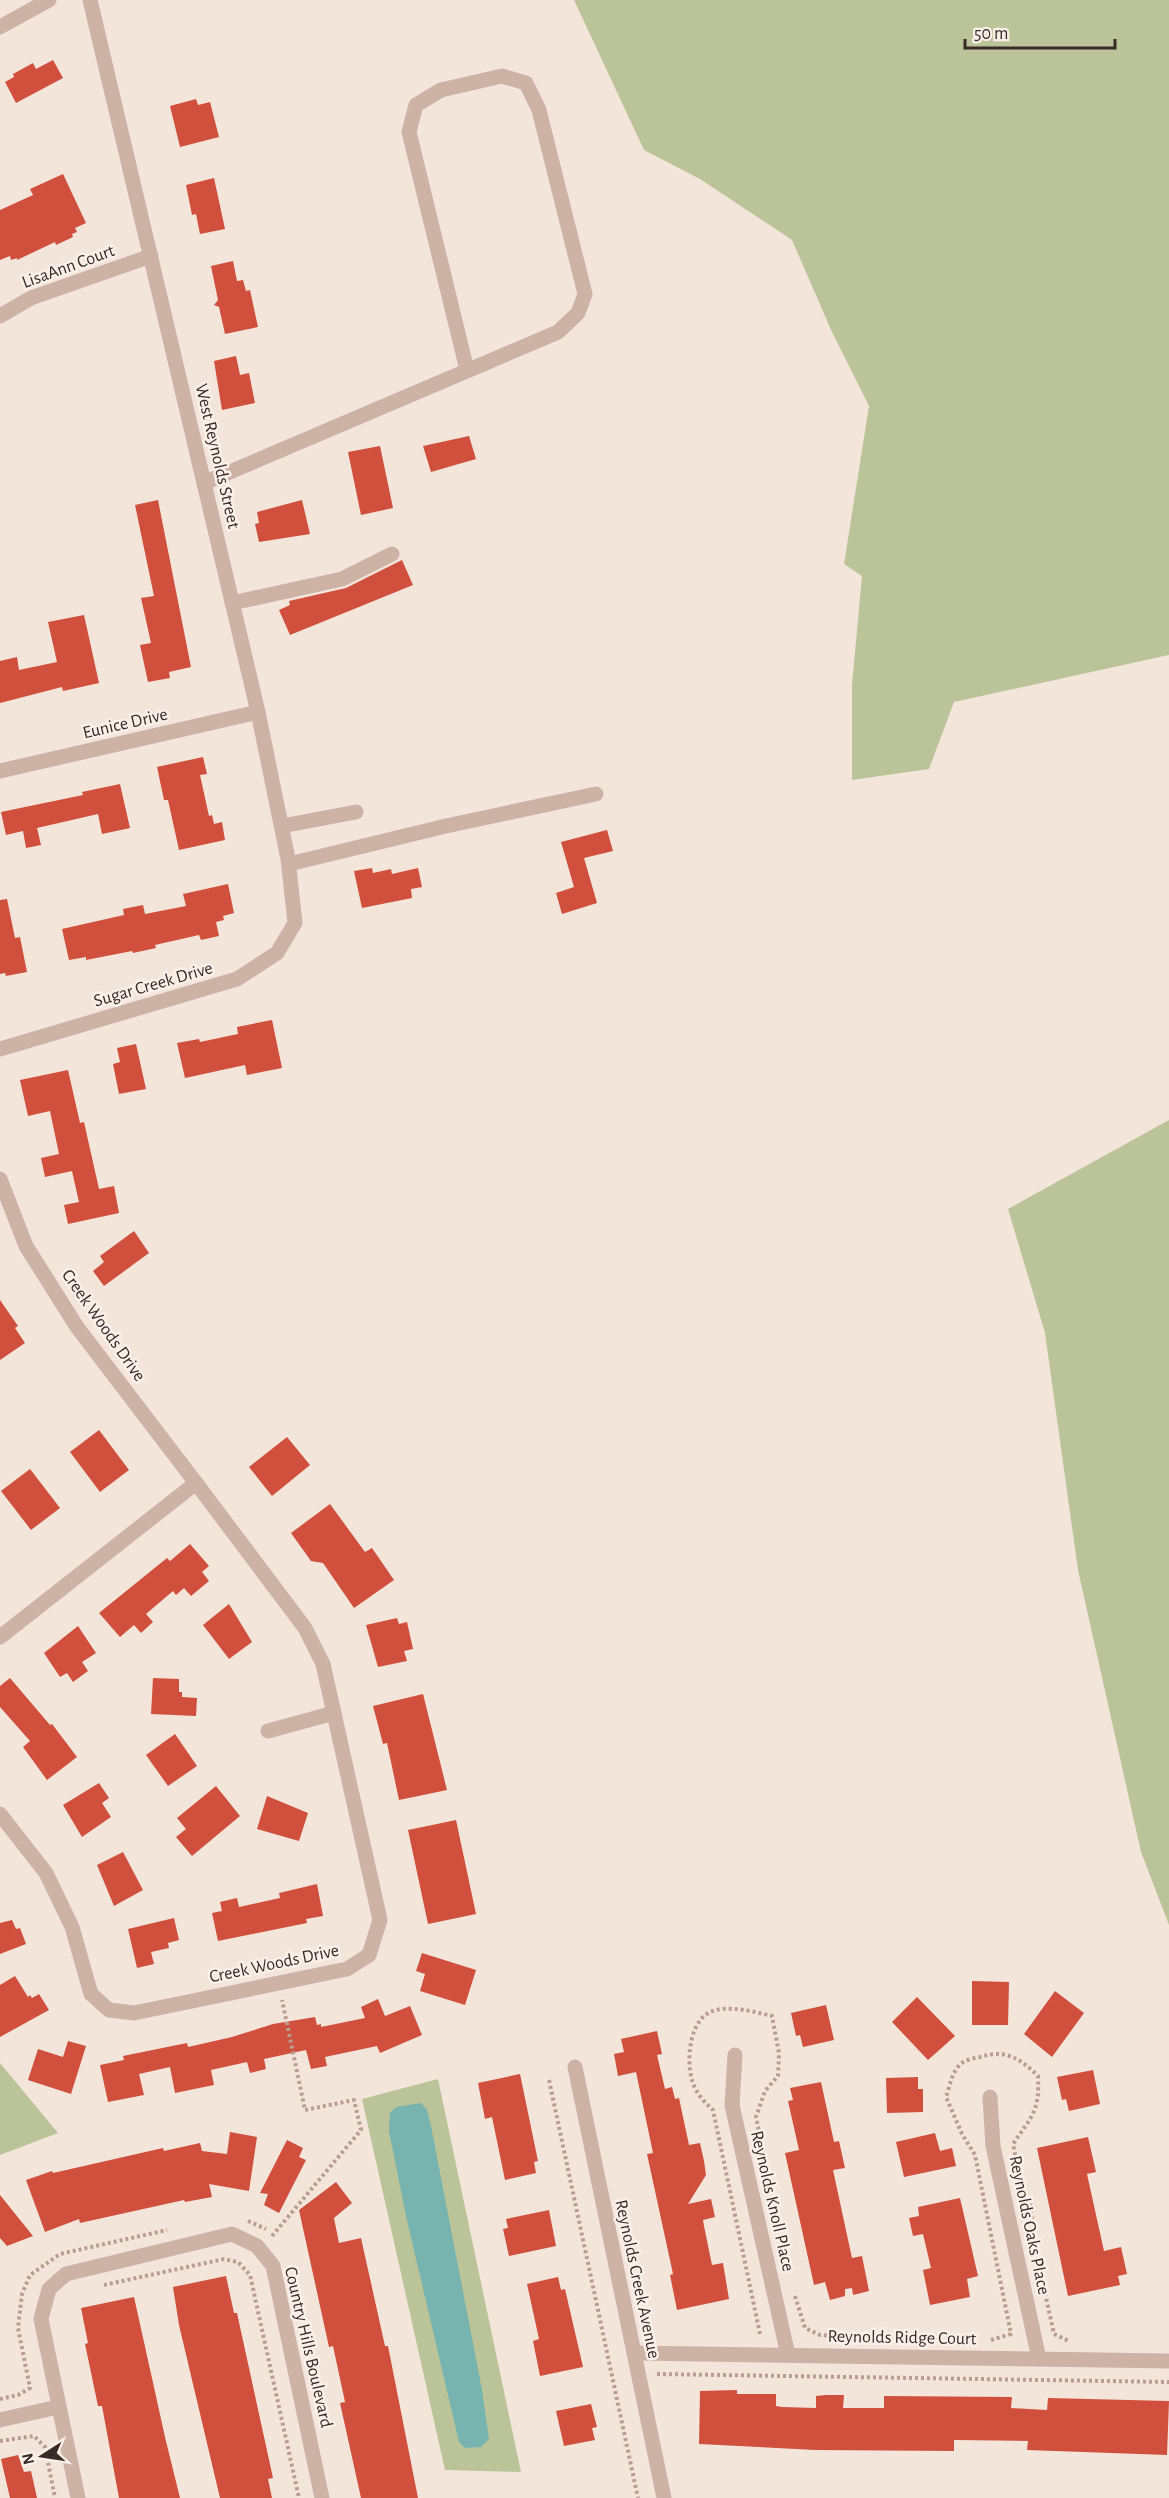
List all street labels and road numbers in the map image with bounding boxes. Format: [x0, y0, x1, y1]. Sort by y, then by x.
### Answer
street label: LisaAnn Court [20, 242, 117, 292]
street label: West Reynolds Street [192, 382, 243, 531]
street label: Eunice Drive [81, 705, 169, 742]
street label: Sugar Creek Drive [92, 959, 215, 1011]
street label: Creek Woods Drive [58, 1266, 148, 1385]
street label: Creek Woods Drive [208, 1941, 341, 1986]
street label: Reynolds Knoll Place [747, 2129, 797, 2273]
street label: Reynolds Oaks Place [1005, 2154, 1053, 2296]
street label: Reynolds Creek Avenue [611, 2198, 663, 2360]
street label: Country Hills Boulevard [281, 2265, 335, 2429]
street label: Reynolds Ridge Court [827, 2328, 977, 2348]

